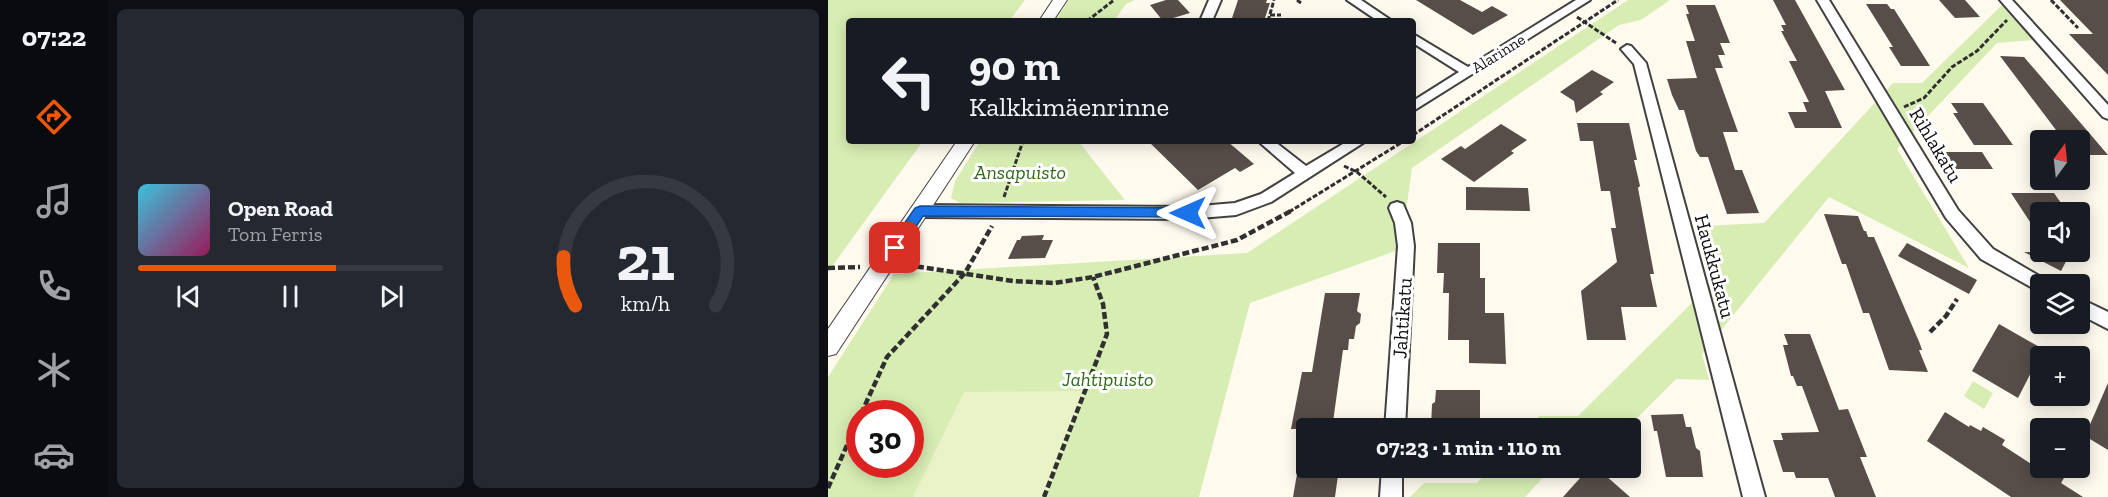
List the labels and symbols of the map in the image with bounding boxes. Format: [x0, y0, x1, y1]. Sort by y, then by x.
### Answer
street label: Alarinne [1468, 30, 1528, 77]
street label: Rihlakatu [1904, 103, 1968, 187]
north arrow [2030, 130, 2090, 190]
park label: Ansapuisto [973, 160, 1066, 184]
position arrow [1156, 181, 1220, 245]
street label: Haukkukatu [1690, 211, 1740, 321]
pin [869, 222, 920, 273]
street label: Jahtikatu [1387, 277, 1417, 359]
park label: Jahtipuisto [1061, 367, 1154, 391]
speed limit sign: 30 [846, 400, 924, 478]

